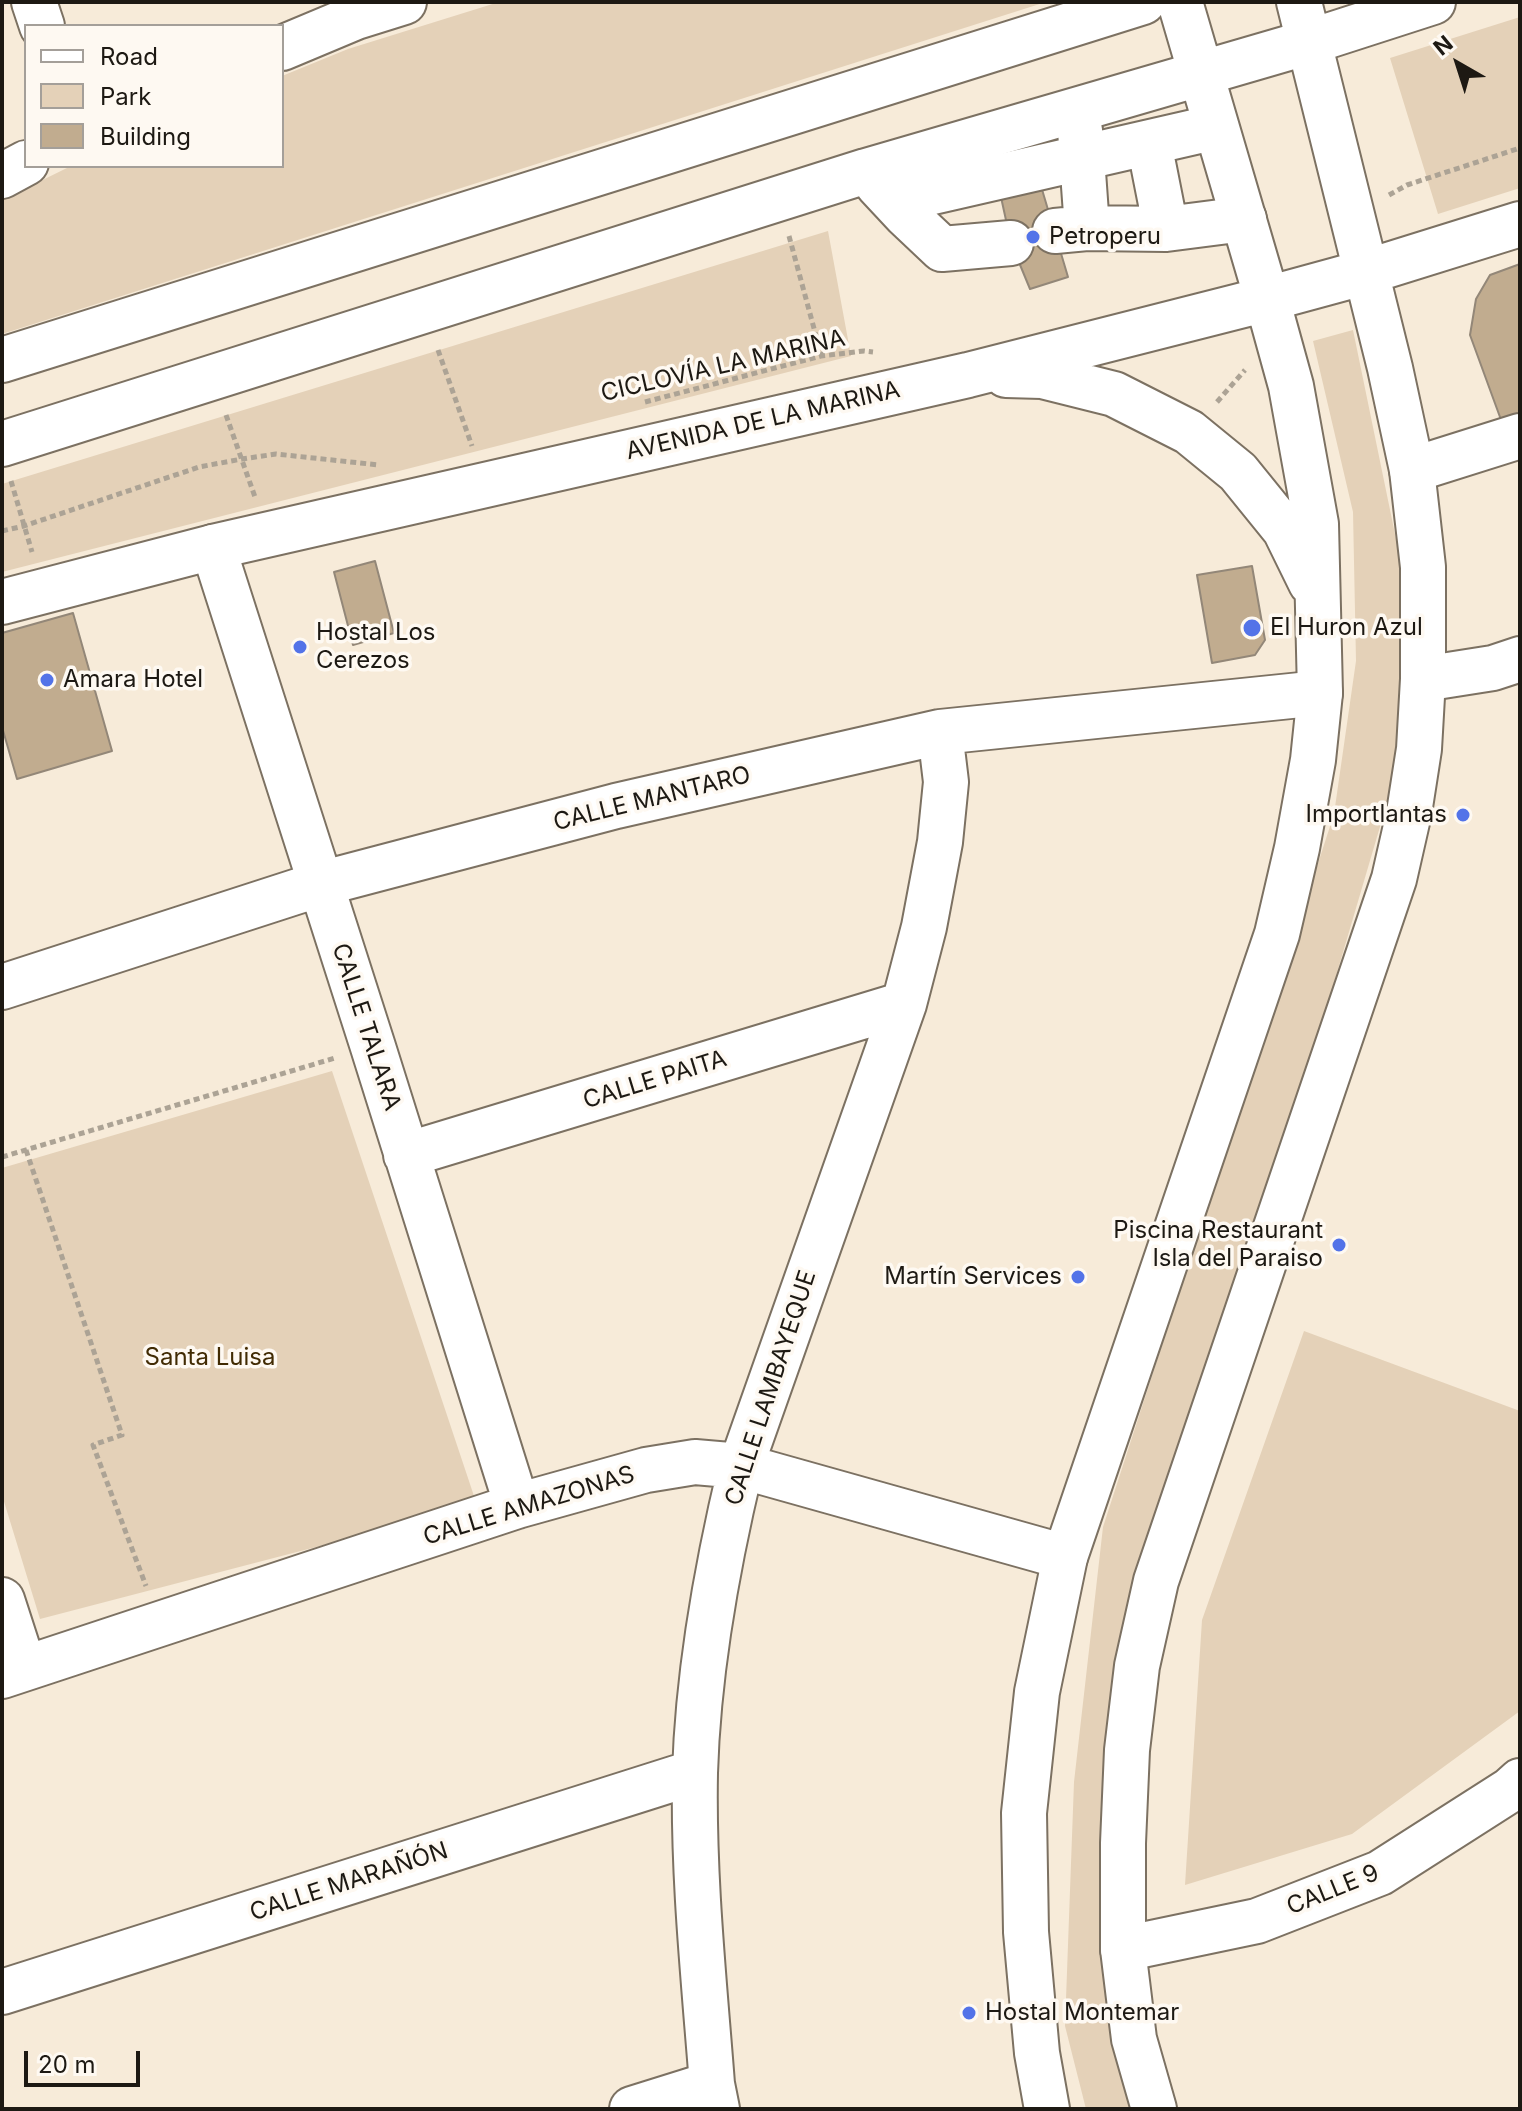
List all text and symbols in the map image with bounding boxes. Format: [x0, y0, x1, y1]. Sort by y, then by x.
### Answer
legend [24, 24, 284, 168]
north arrow [1418, 24, 1498, 104]
text: N [1428, 30, 1458, 61]
text: Road [100, 42, 158, 71]
text: Park [100, 82, 151, 111]
text: Building [100, 122, 191, 151]
place label: Petroperu [1049, 223, 1161, 251]
marker: Petroperu [1024, 228, 1042, 246]
street label: CICLOVÍA LA MARINA [598, 324, 848, 408]
street label: AVENIDA DE LA MARINA [623, 375, 903, 467]
place label: El Huron Azul [1270, 614, 1423, 642]
marker: El Huron Azul [1241, 617, 1263, 639]
place label: Hostal Los Cerezos [316, 619, 436, 675]
marker: Hostal Los Cerezos [291, 638, 309, 656]
place label: Amara Hotel [63, 666, 203, 694]
marker: Amara Hotel [38, 671, 56, 689]
street label: CALLE MANTARO [550, 761, 754, 837]
place label: Importlantas [1306, 801, 1447, 829]
marker: Importlantas [1454, 806, 1472, 824]
street label: CALLE TALARA [325, 940, 407, 1114]
street label: CALLE PAITA [580, 1045, 730, 1115]
place label: Piscina Restaurant Isla del Paraiso [1113, 1217, 1323, 1273]
marker: Piscina Restaurant Isla del Paraiso [1330, 1236, 1348, 1254]
place label: Martín Services [884, 1263, 1062, 1291]
street label: CALLE LAMBAYEQUE [719, 1267, 823, 1509]
marker: Martín Services [1069, 1268, 1087, 1286]
park label: Santa Luisa [145, 1344, 275, 1372]
street label: CALLE AMAZONAS [420, 1460, 638, 1552]
street label: CALLE MARAÑÓN [246, 1836, 452, 1928]
street label: CALLE 9 [1283, 1859, 1383, 1921]
place label: Hostal Montemar [985, 1999, 1179, 2027]
marker: Hostal Montemar [960, 2004, 978, 2022]
scale bar [28, 2035, 144, 2085]
text: 20 m [38, 2050, 96, 2079]

